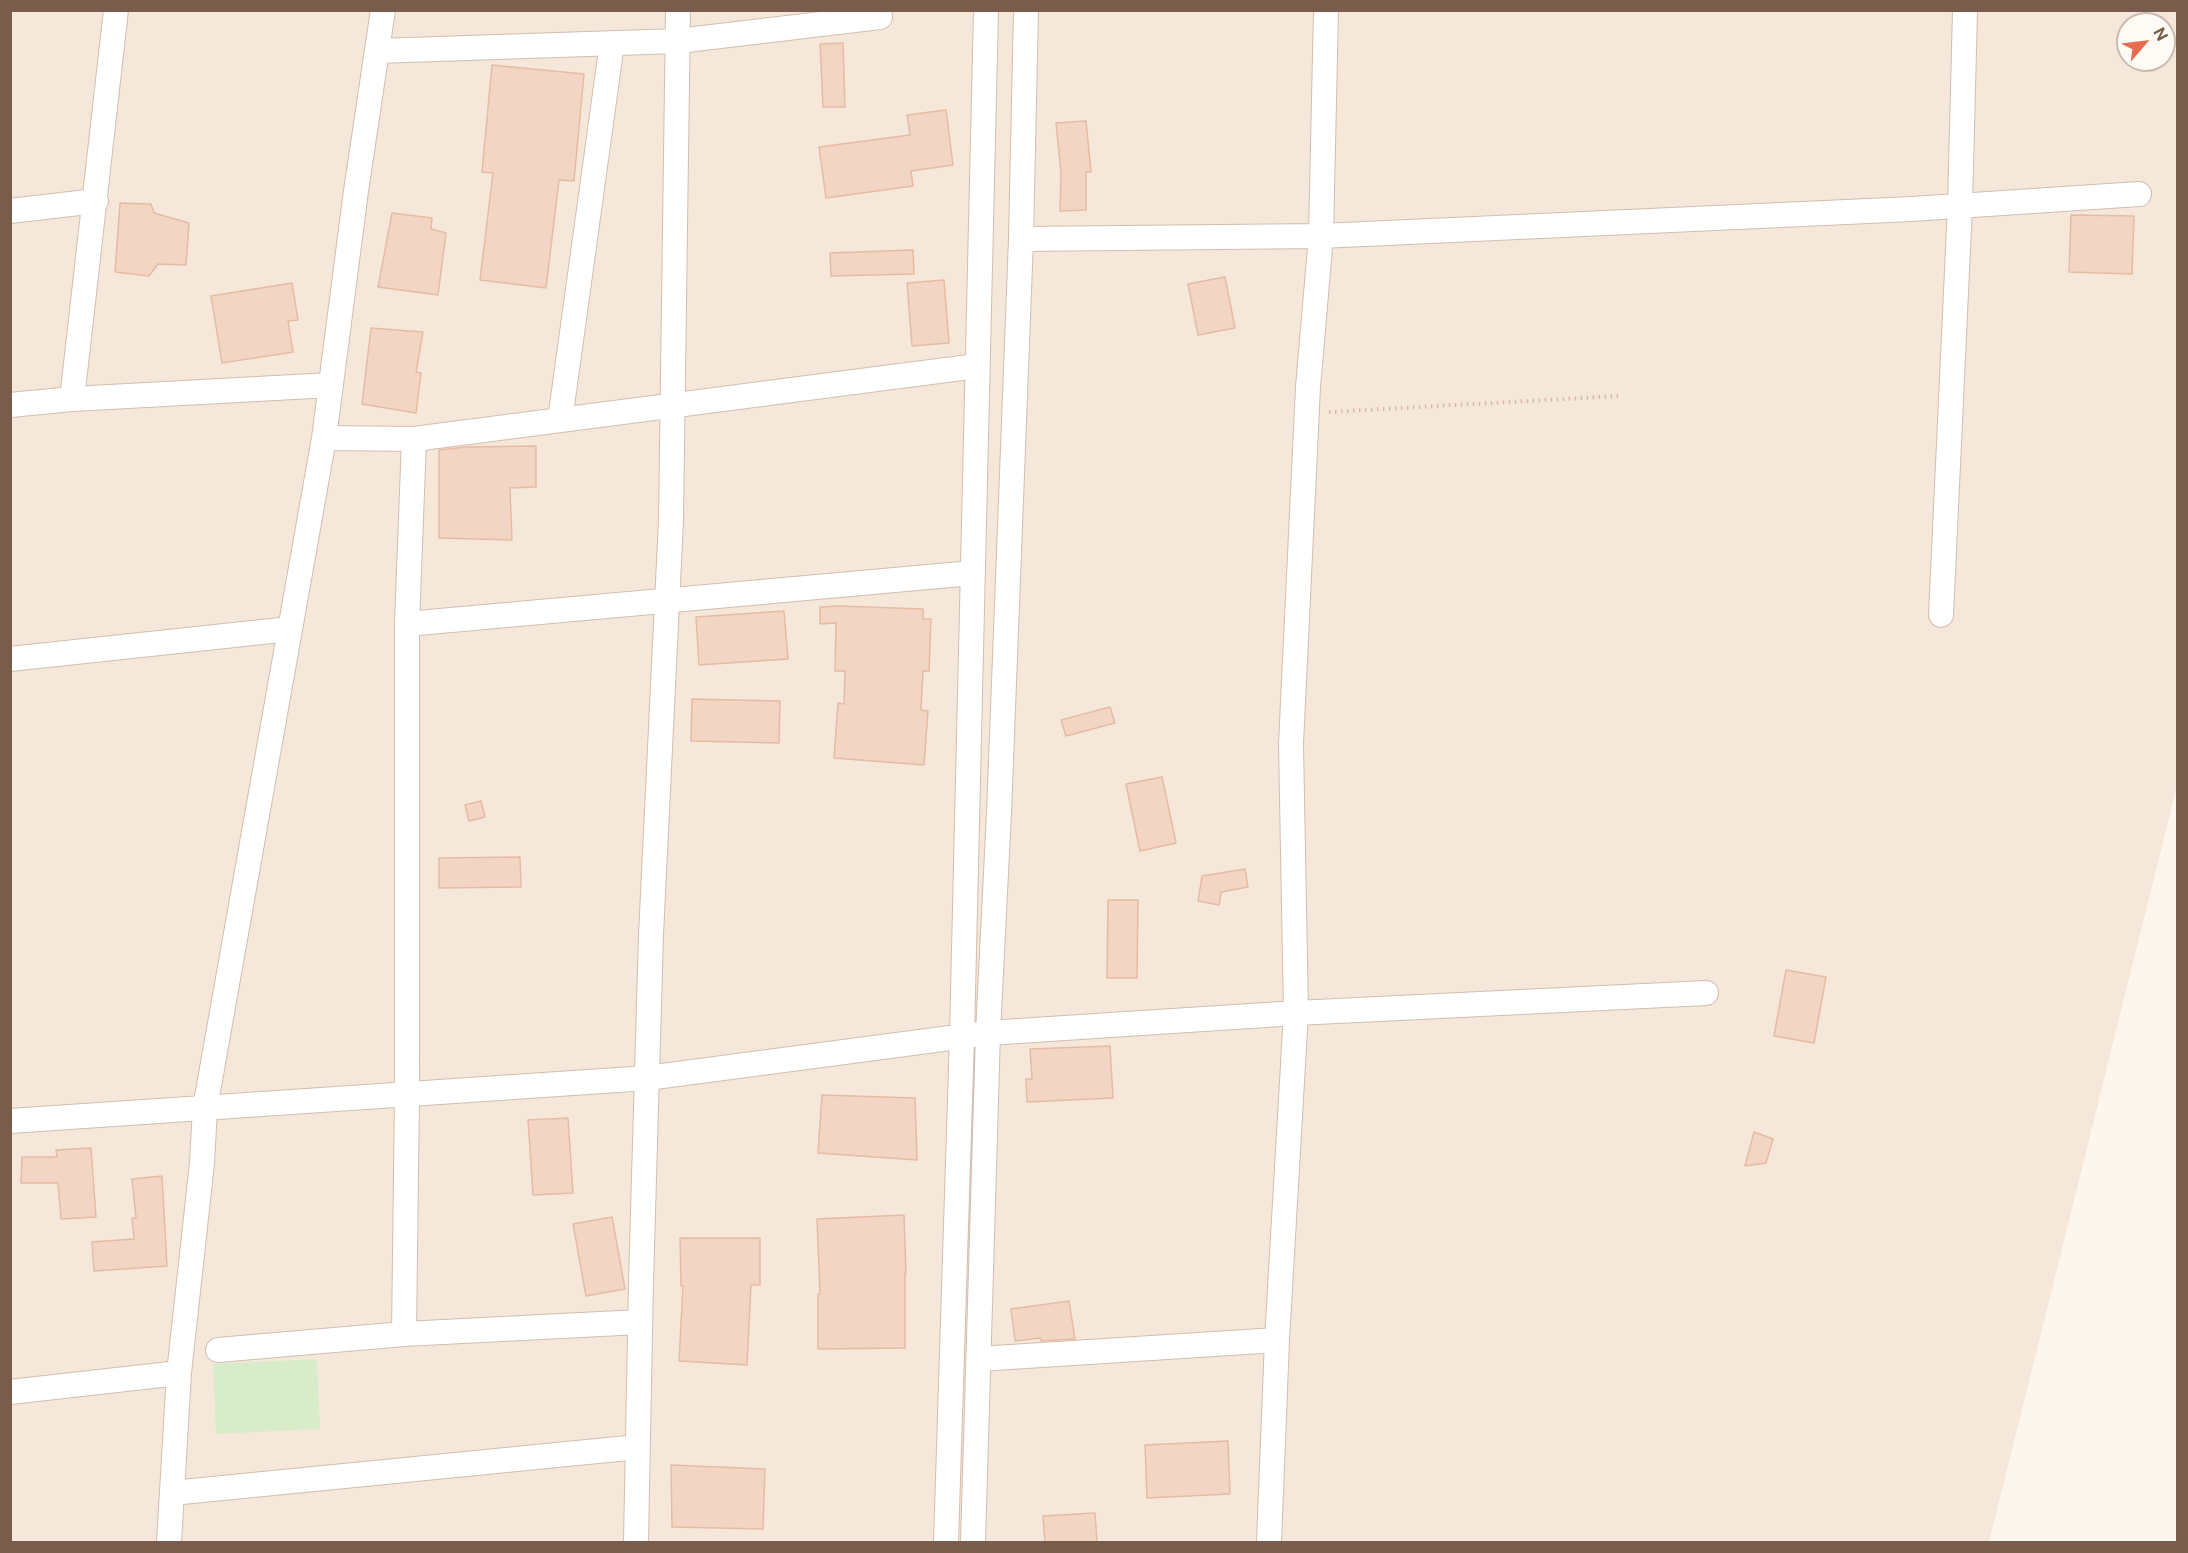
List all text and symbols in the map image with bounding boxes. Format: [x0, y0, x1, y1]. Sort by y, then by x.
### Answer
north arrow [2116, 12, 2176, 72]
text: N [2149, 24, 2172, 44]

